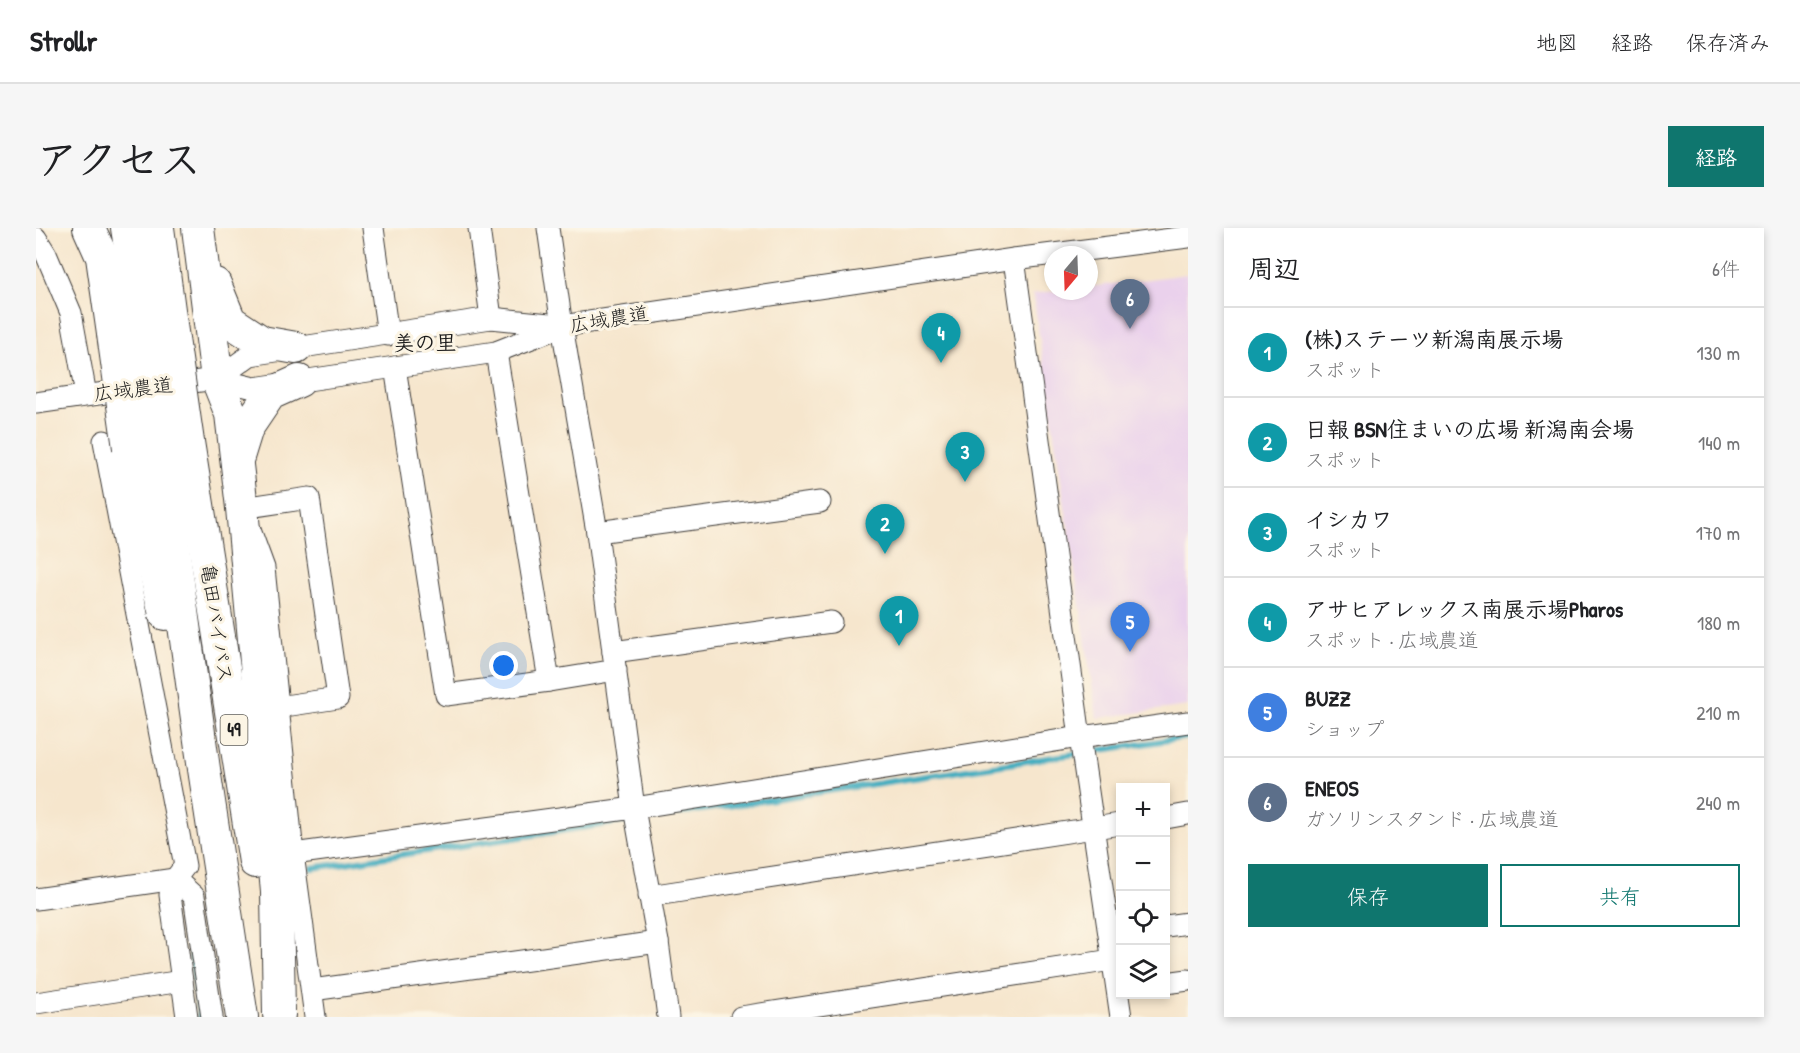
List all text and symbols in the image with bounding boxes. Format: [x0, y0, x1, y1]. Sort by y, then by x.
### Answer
text: Strollr [30, 22, 97, 60]
text: 地図 [1536, 28, 1578, 57]
text: 経路 [1611, 28, 1653, 57]
text: 保存済み [1686, 28, 1770, 57]
button: 経路 [1668, 126, 1764, 187]
text: アクセス [36, 130, 201, 187]
north arrow [1044, 246, 1098, 300]
text: 周辺 [1248, 251, 1300, 286]
text: 6件 [1712, 255, 1740, 282]
pin: 6 [1110, 279, 1150, 329]
street label: 広域農道 [567, 299, 651, 338]
pin: 4 [922, 314, 960, 363]
text: (株)ステーツ新潟南展示場 [1305, 324, 1563, 354]
district label: 美の里 [394, 328, 457, 357]
text: 1 [1264, 339, 1271, 366]
text: 130 m [1697, 339, 1740, 366]
text: スポット [1305, 356, 1385, 383]
street label: 広域農道 [92, 370, 174, 407]
text: 日報 BSN住まいの広場 新潟南会場 [1305, 414, 1634, 444]
text: 2 [1263, 429, 1272, 456]
text: 140 m [1698, 429, 1740, 456]
pin: 3 [946, 432, 984, 482]
text: スポット [1305, 446, 1385, 473]
pin: 2 [866, 504, 904, 554]
text: イシカワ [1305, 504, 1393, 534]
text: 3 [1263, 519, 1272, 546]
text: 170 m [1696, 519, 1740, 546]
text: スポット [1305, 536, 1385, 563]
street label: 亀田バイパス [195, 562, 240, 684]
text: アサヒアレックス南展示場Pharos [1305, 594, 1623, 624]
pin: 1 [880, 596, 918, 646]
pin: 5 [1110, 602, 1150, 652]
text: 4 [1264, 609, 1271, 636]
text: 180 m [1697, 609, 1740, 636]
text: スポット · 広域農道 [1305, 626, 1478, 653]
your location [489, 651, 518, 680]
text: BUZZ [1305, 683, 1351, 713]
text: 5 [1263, 699, 1272, 726]
text: 210 m [1696, 699, 1740, 726]
road number: 49 [220, 715, 248, 745]
text: ショップ [1305, 715, 1384, 742]
text: ENEOS [1305, 773, 1358, 803]
map controls [1116, 783, 1170, 999]
button: + [1116, 783, 1170, 837]
text: 6 [1264, 789, 1271, 816]
text: 240 m [1696, 789, 1740, 816]
text: ガソリンスタンド · 広域農道 [1305, 805, 1559, 832]
button: − [1116, 837, 1170, 891]
button: 保存 [1248, 864, 1488, 927]
button: 共有 [1500, 864, 1740, 927]
button: locate [1116, 891, 1170, 945]
button: layers [1116, 945, 1170, 999]

